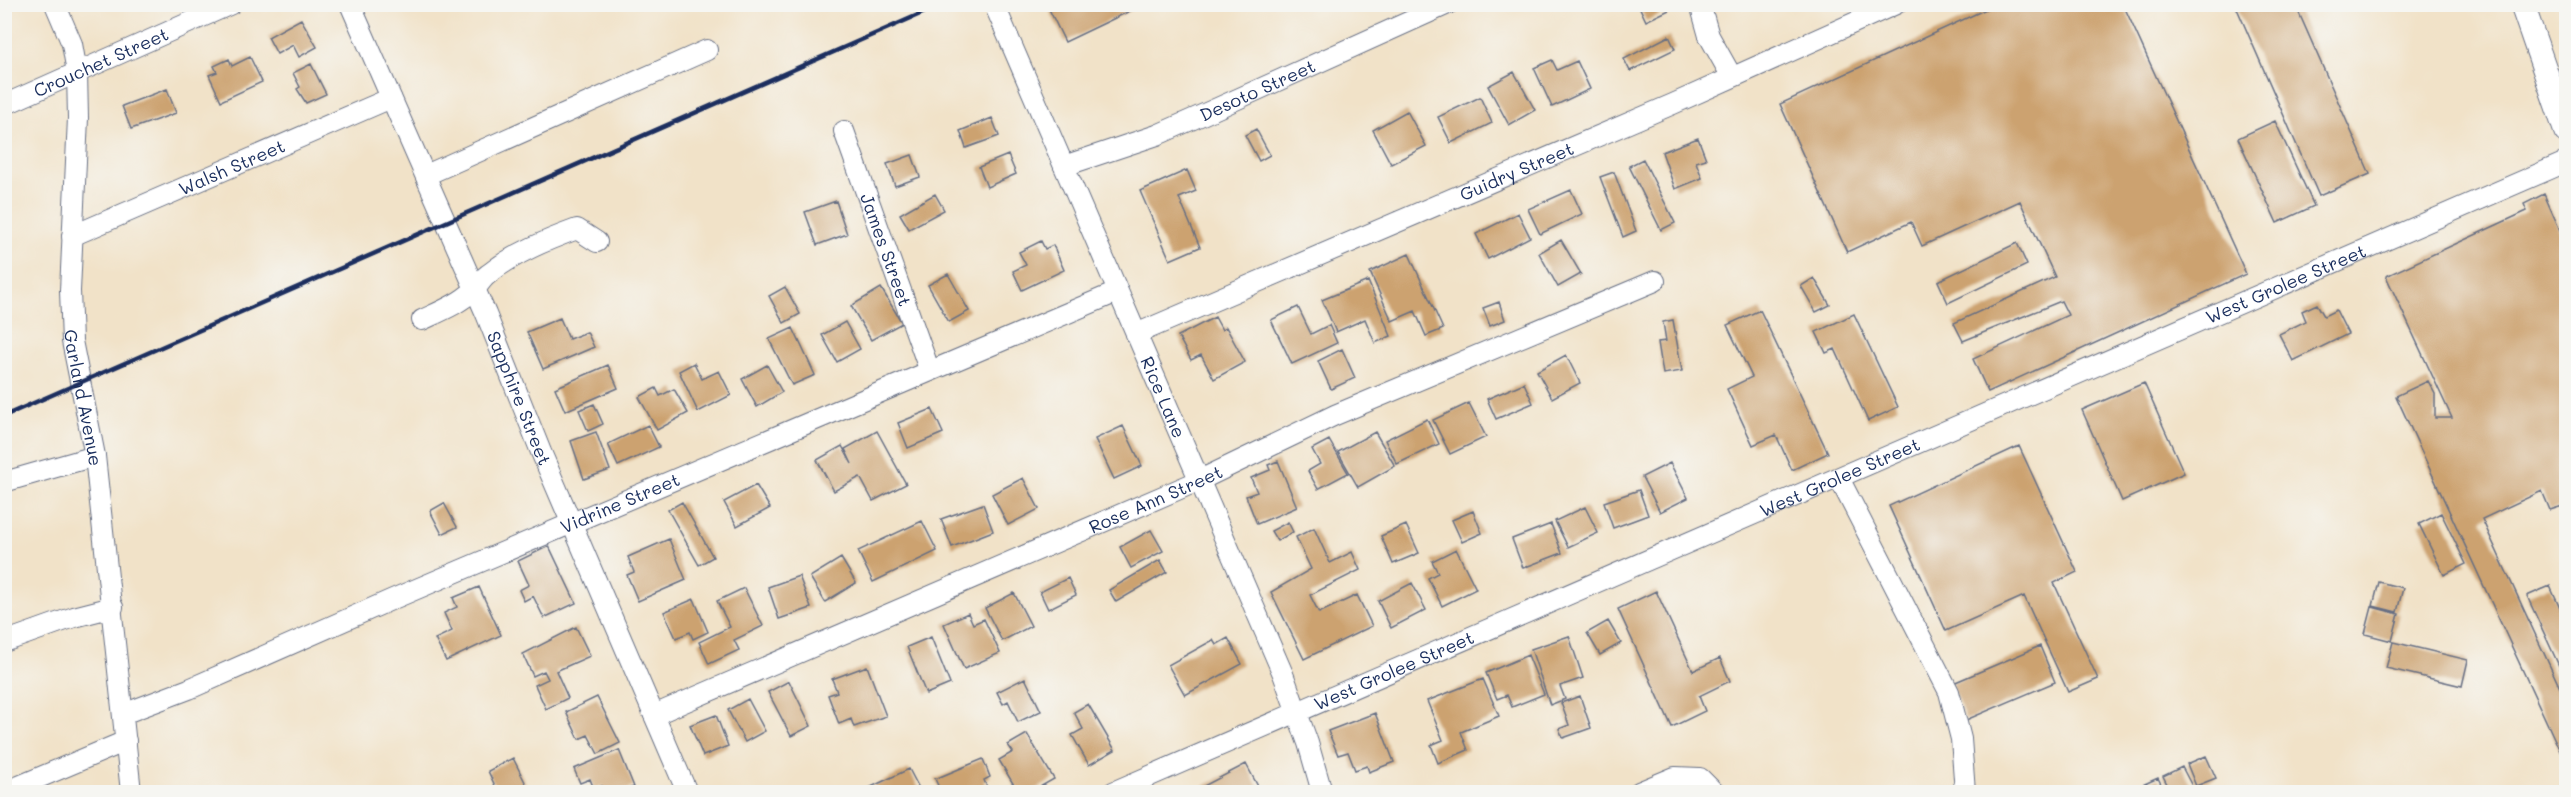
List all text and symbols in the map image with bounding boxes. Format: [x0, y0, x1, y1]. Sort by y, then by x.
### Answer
street label: Crouchet Street [30, 21, 172, 102]
street label: Desoto Street [1196, 53, 1319, 127]
street label: Walsh Street [175, 133, 289, 200]
street label: Guidry Street [1456, 136, 1577, 206]
street label: James Street [855, 190, 918, 309]
street label: West Grolee Street [2202, 238, 2369, 329]
street label: Sapphire Street [482, 327, 557, 469]
street label: Garland Avenue [60, 329, 108, 467]
street label: Rice Lane [1135, 353, 1192, 441]
street label: West Grolee Street [1756, 432, 1924, 522]
street label: Rose Ann Street [1085, 459, 1226, 539]
street label: Vidrine Street [557, 467, 683, 539]
street label: West Grolee Street [1310, 625, 1478, 716]

